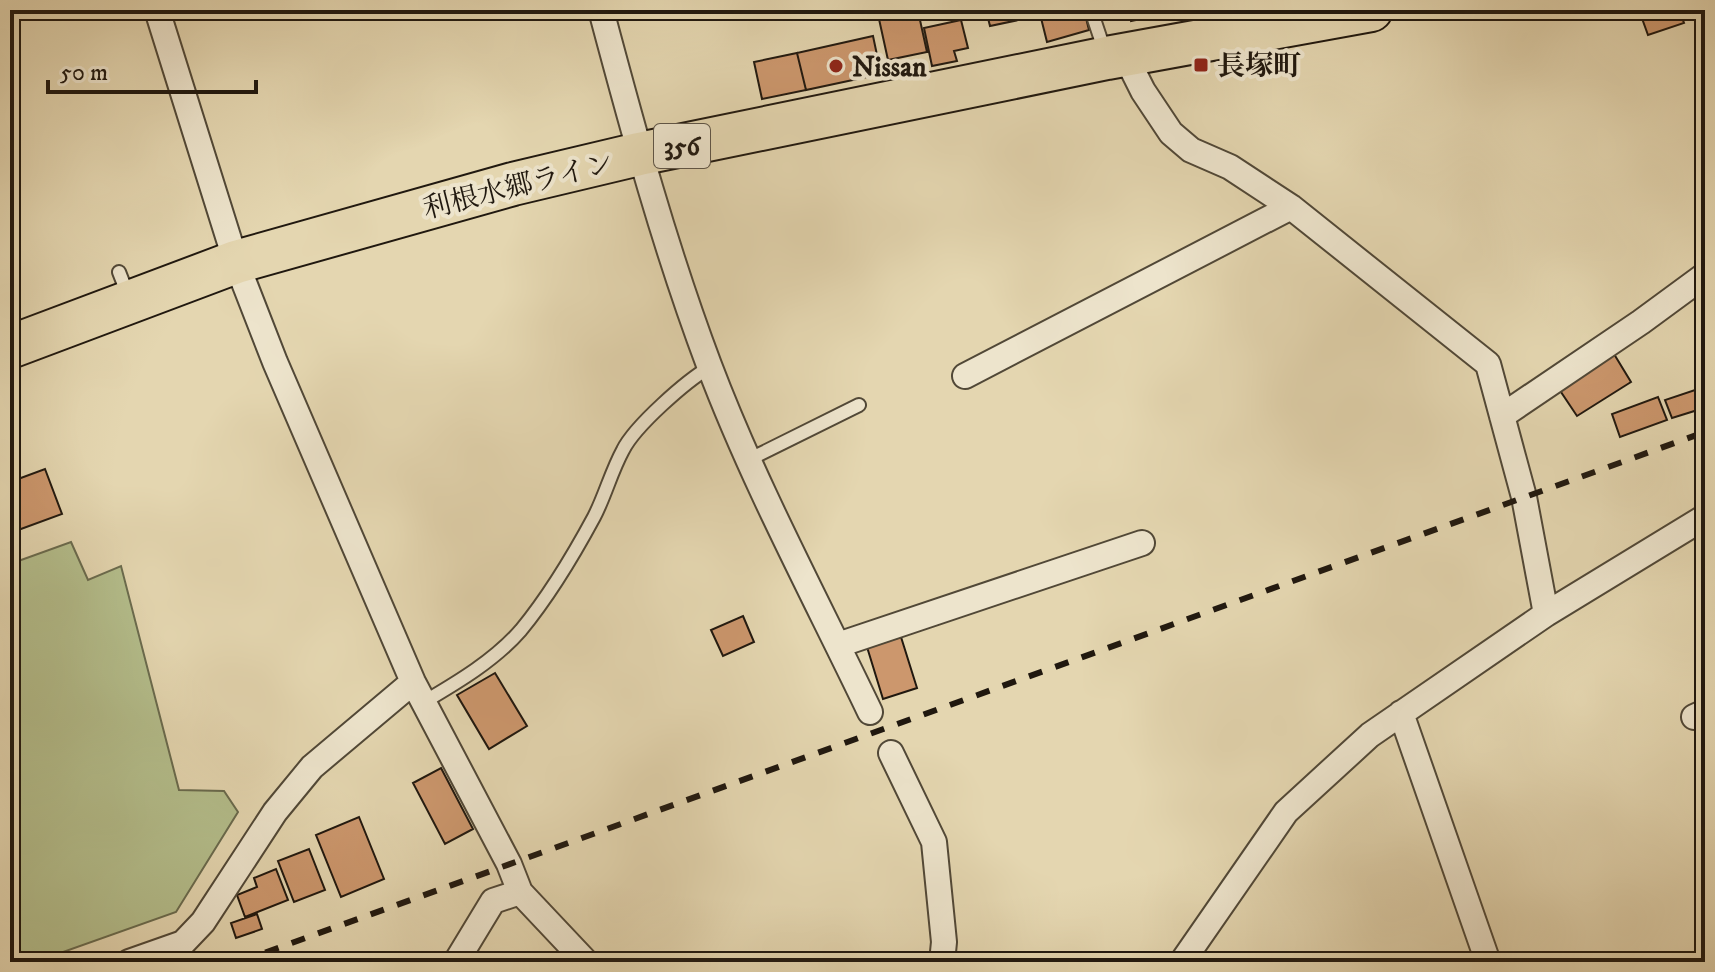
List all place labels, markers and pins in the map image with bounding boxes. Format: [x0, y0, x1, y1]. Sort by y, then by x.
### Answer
place label: 長塚町 [1217, 49, 1301, 84]
place label: Nissan [852, 50, 927, 85]
marker: 長塚町 [1192, 56, 1210, 74]
marker: Nissan [827, 57, 845, 75]

